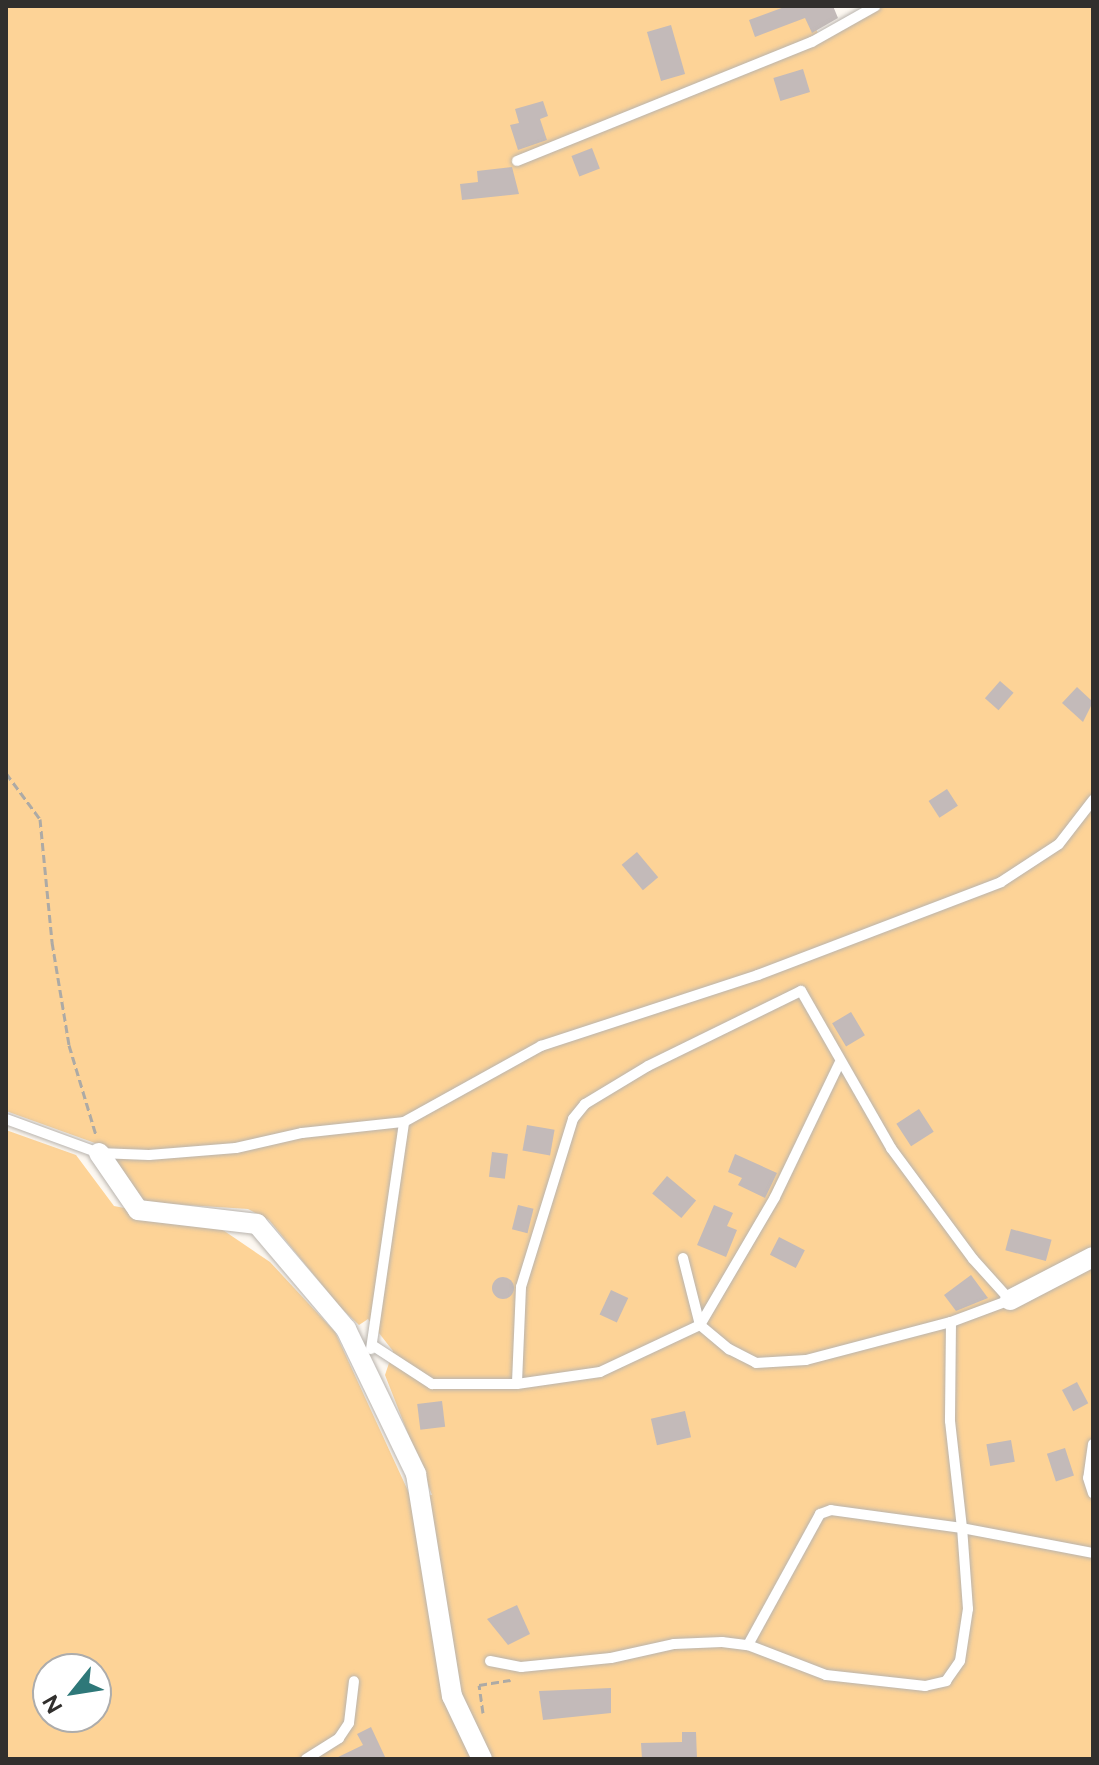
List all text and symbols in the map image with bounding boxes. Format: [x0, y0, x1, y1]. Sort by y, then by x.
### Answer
north arrow [32, 1653, 112, 1733]
text: N [37, 1690, 68, 1718]

